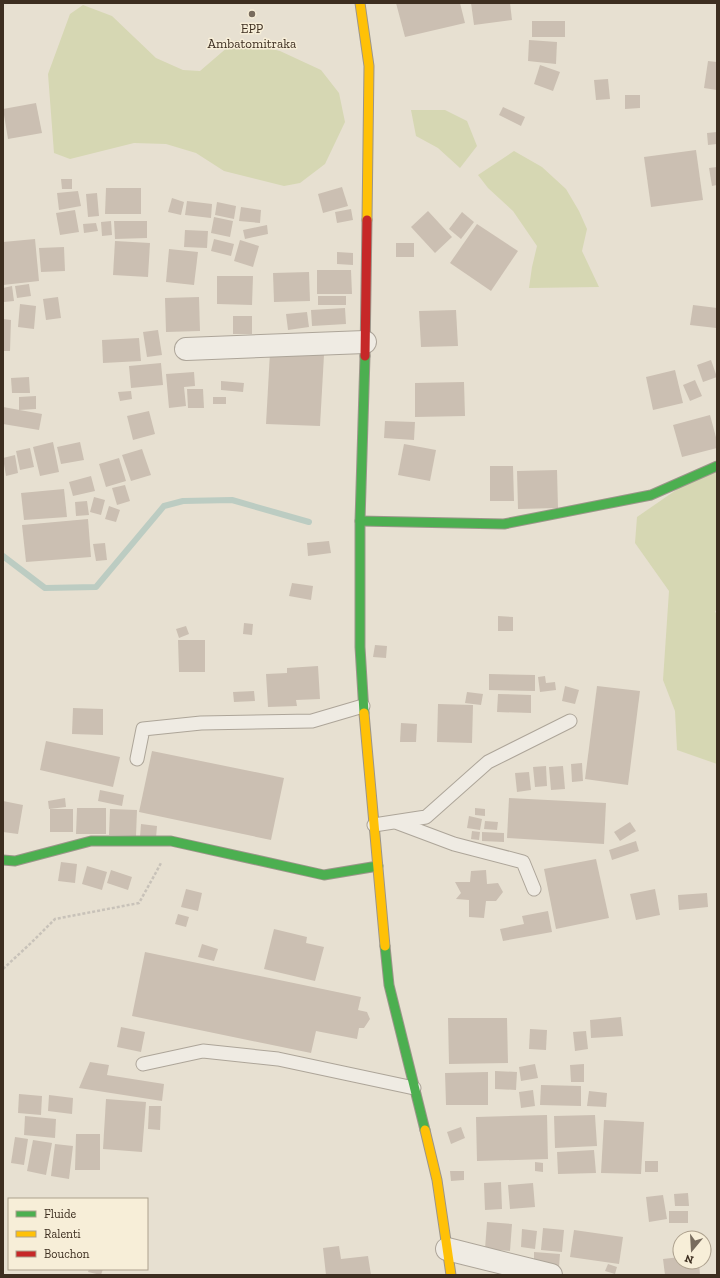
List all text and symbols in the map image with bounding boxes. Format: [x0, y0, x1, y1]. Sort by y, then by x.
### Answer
marker: EPP Ambatomitraka [247, 9, 257, 19]
place label: EPP Ambatomitraka [208, 21, 297, 51]
legend [8, 1198, 148, 1270]
text: Fluide [44, 1207, 77, 1221]
text: Ralenti [44, 1227, 81, 1241]
north arrow [672, 1230, 712, 1270]
text: Bouchon [44, 1247, 90, 1261]
text: N [682, 1251, 695, 1267]

